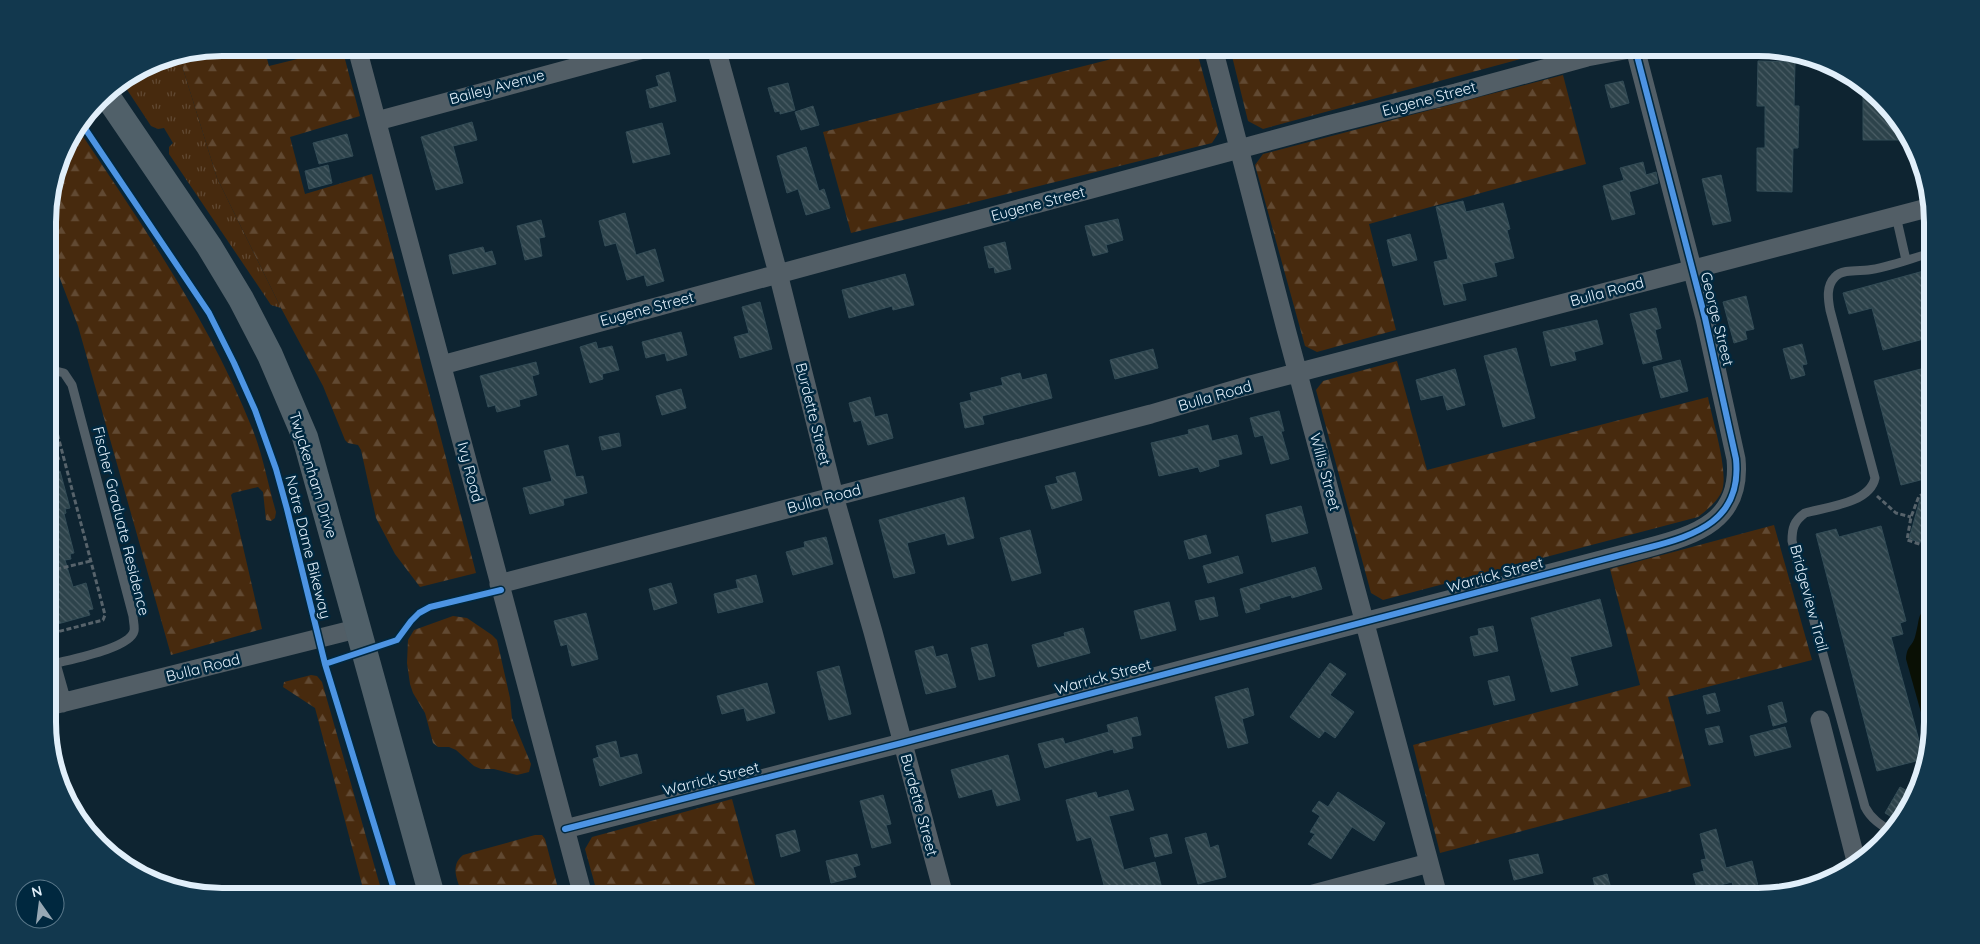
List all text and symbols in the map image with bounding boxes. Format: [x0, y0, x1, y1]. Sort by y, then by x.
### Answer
street label: Bailey Avenue [447, 65, 547, 108]
street label: Eugene Street [1380, 77, 1478, 120]
street label: Eugene Street [989, 182, 1087, 225]
street label: George Street [1697, 270, 1738, 368]
street label: Bulla Road [1568, 273, 1646, 310]
street label: Eugene Street [598, 287, 696, 330]
street label: Burdette Street [792, 361, 835, 467]
street label: Bulla Road [1176, 376, 1254, 415]
street label: Twyckenham Drive [285, 409, 342, 540]
street label: Fischer Graduate Residence [89, 424, 154, 617]
street label: Willis Street [1306, 431, 1345, 513]
street label: Ivy Road [453, 440, 488, 504]
street label: Notre Dame Bikeway [281, 473, 336, 621]
street label: Bulla Road [785, 480, 863, 517]
street label: Bridgeview Trail [1786, 542, 1833, 653]
street label: Warrick Street [1445, 553, 1545, 597]
street label: Bulla Road [164, 649, 242, 686]
street label: Warrick Street [1053, 655, 1153, 699]
street label: Burdette Street [897, 752, 942, 858]
street label: Warrick Street [661, 757, 761, 800]
north arrow [15, 879, 65, 929]
text: N [30, 881, 44, 901]

